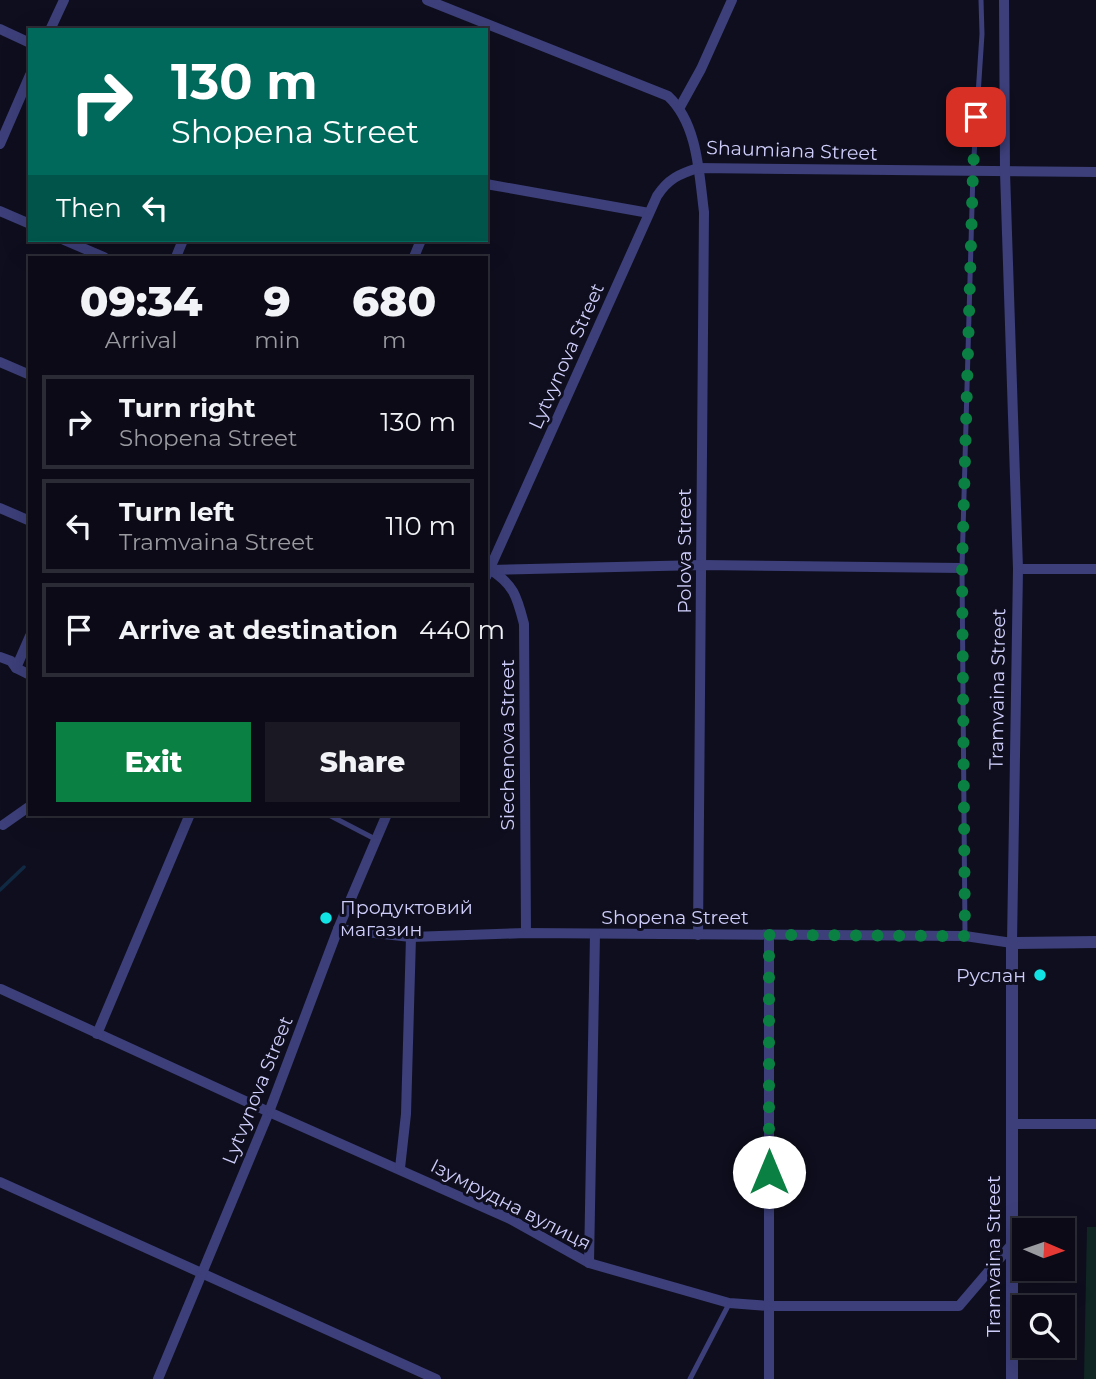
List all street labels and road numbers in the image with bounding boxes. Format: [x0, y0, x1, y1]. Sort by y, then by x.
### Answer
street label: Shaumiana Street [706, 136, 878, 165]
street label: Lytvynova Street [524, 279, 609, 433]
street label: Polova Street [673, 488, 696, 614]
street label: Tramvaina Street [985, 608, 1010, 770]
street label: Siechenova Street [496, 659, 519, 831]
street label: Shopena Street [601, 906, 749, 929]
street label: Lytvynova Street [217, 1013, 298, 1168]
street label: Ізумрудна вулиця [427, 1154, 595, 1255]
street label: Tramvaina Street [982, 1175, 1005, 1337]

